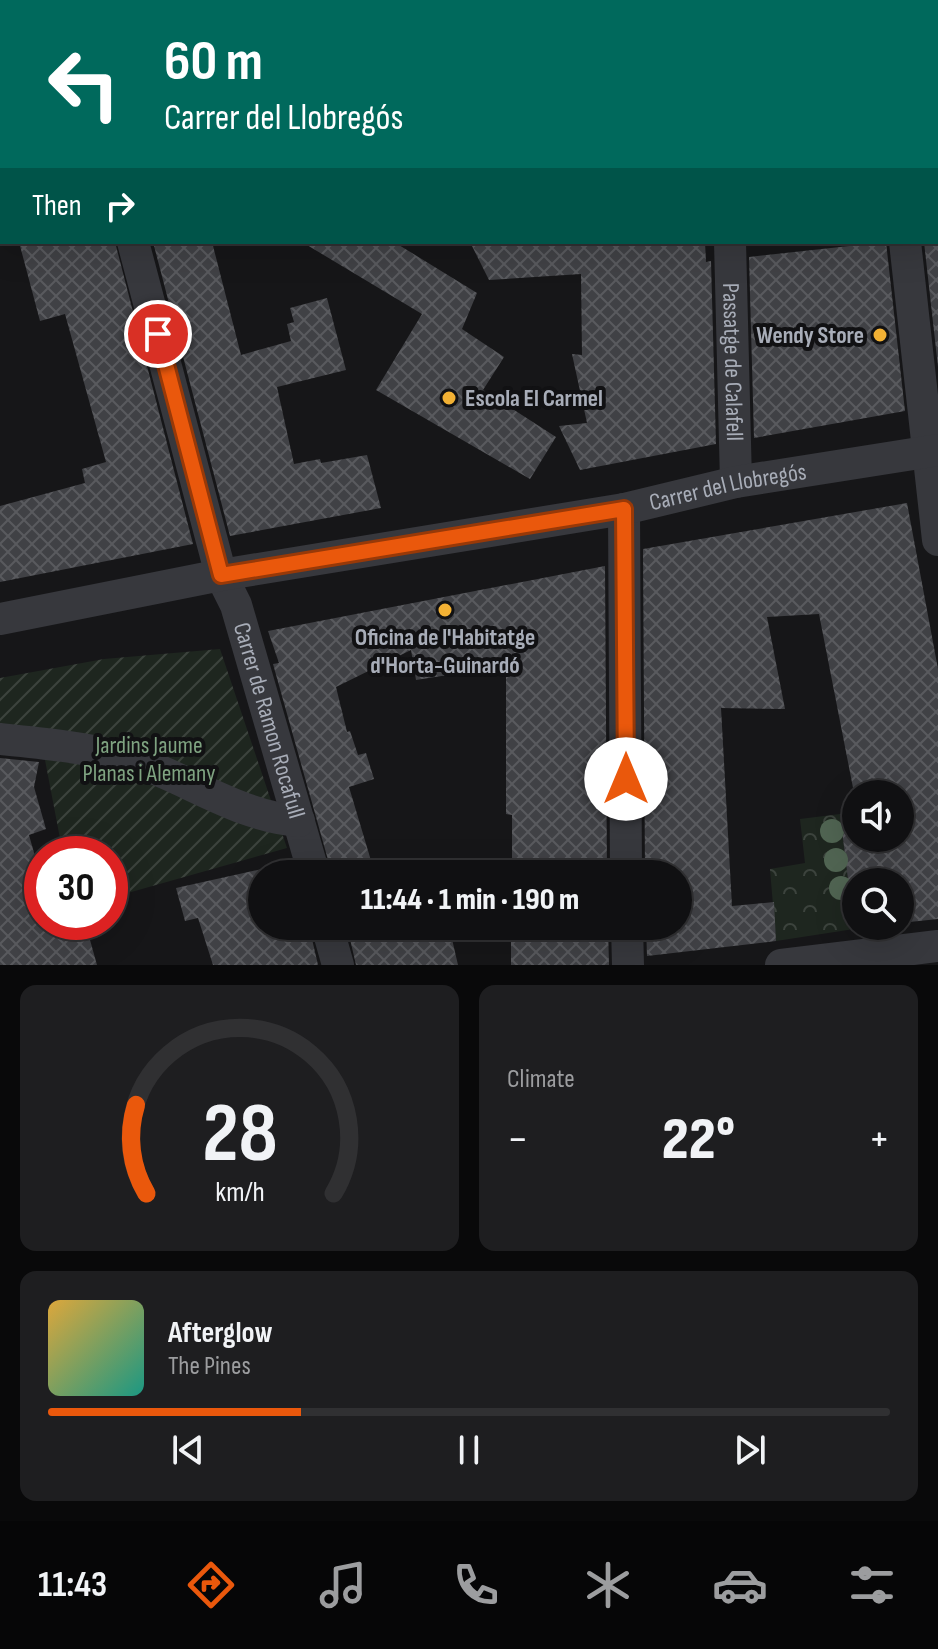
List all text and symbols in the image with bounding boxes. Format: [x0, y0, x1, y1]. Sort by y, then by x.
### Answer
text: 60 m [164, 29, 263, 96]
icon: left [32, 32, 136, 136]
text: Carrer del Llobregós [164, 97, 403, 140]
icon: right [98, 184, 142, 228]
text: Then [32, 188, 82, 224]
street label: Passatge de Calafell [716, 283, 749, 441]
pin [124, 300, 192, 368]
icon: arrive [136, 312, 180, 356]
place label: Wendy Store [756, 321, 864, 350]
marker: Wendy Store [871, 326, 889, 344]
place label: Escola El Carmel [465, 384, 603, 413]
marker: Escola El Carmel [440, 389, 458, 407]
street label: Carrer del Llobregós [646, 457, 808, 517]
marker: Oficina de l'Habitatge d'Horta-Guinardó [436, 601, 454, 619]
street label: Carrer de Ramon Rocafull [227, 619, 311, 822]
place label: Oficina de l'Habitatge d'Horta-Guinardó [355, 623, 535, 680]
park label: Jardins Jaume Planas i Alemany [83, 731, 215, 788]
position arrow [584, 737, 668, 821]
map controls [842, 780, 914, 940]
button: sound [842, 780, 914, 852]
speed limit sign: 30 [24, 836, 128, 940]
button: search [842, 868, 914, 940]
text: 11:44 · 1 min · 190 m [361, 882, 579, 918]
text: Climate [507, 1064, 575, 1095]
text: 28 [202, 1085, 277, 1185]
text: 22° [662, 1104, 735, 1176]
text: − [507, 1113, 529, 1166]
text: + [868, 1113, 890, 1166]
text: km/h [215, 1175, 264, 1210]
text: Afterglow [168, 1315, 273, 1351]
text: The Pines [168, 1351, 251, 1382]
icon: previous [166, 1428, 210, 1472]
icon: pause [447, 1428, 491, 1472]
icon: next [728, 1428, 772, 1472]
icon: directions [183, 1557, 239, 1613]
icon: music [315, 1557, 371, 1613]
icon: phone [448, 1557, 504, 1613]
icon: climate [580, 1557, 636, 1613]
icon: car [712, 1557, 768, 1613]
icon: filters [844, 1557, 900, 1613]
text: 11:43 [38, 1564, 107, 1607]

